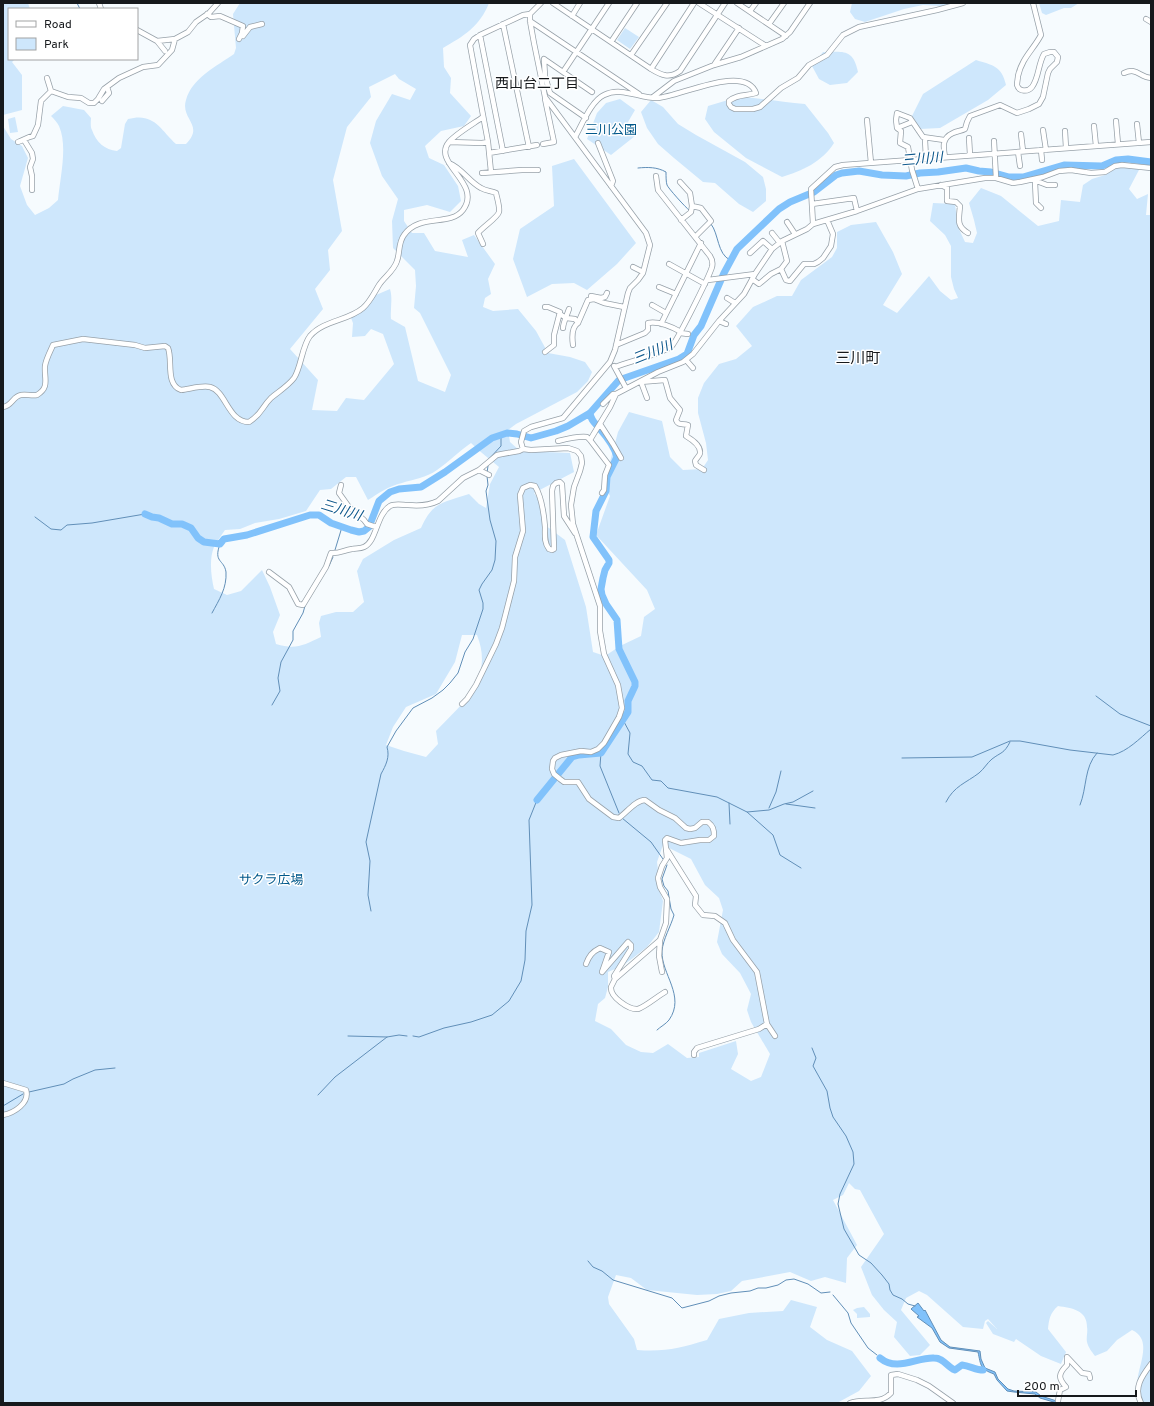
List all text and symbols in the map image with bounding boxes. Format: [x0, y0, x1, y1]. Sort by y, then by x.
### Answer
legend [8, 8, 138, 60]
text: Road [44, 17, 72, 33]
text: Park [44, 37, 69, 53]
district label: 西山台二丁目 [495, 75, 579, 93]
park label: 三川公園 [585, 123, 637, 139]
water label: 三川川 [900, 150, 946, 170]
water label: 三川川 [630, 337, 678, 369]
district label: 三川町 [835, 350, 881, 369]
water label: 三川川 [318, 497, 365, 526]
park label: サクラ広場 [238, 873, 304, 889]
scale bar [1018, 1372, 1136, 1398]
text: 200 m [1024, 1379, 1060, 1395]

